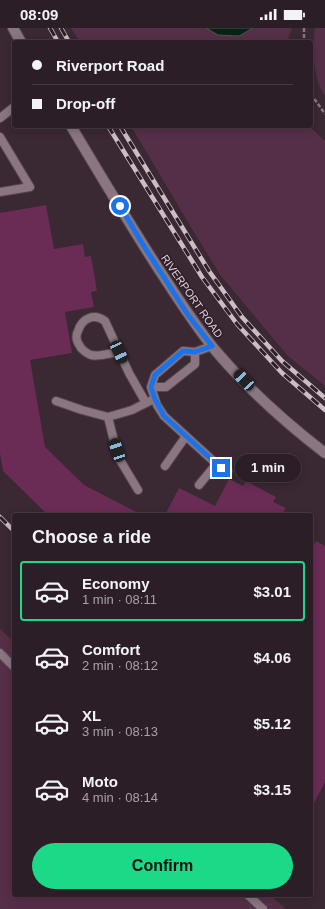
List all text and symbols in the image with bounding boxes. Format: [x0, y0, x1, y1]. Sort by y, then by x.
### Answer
text: 08:09 [20, 6, 58, 23]
text: Riverport Road [56, 57, 164, 74]
text: Drop-off [56, 95, 115, 112]
route start [111, 197, 129, 215]
street label: RIVERPORT ROAD [159, 252, 225, 340]
car [108, 339, 130, 365]
car [231, 367, 257, 393]
car [108, 437, 126, 463]
callout: 1 min [235, 454, 301, 482]
route end [212, 459, 230, 477]
text: 1 min [251, 460, 285, 475]
text: Choose a ride [32, 527, 151, 547]
icon: car [34, 573, 70, 609]
text: Economy [82, 575, 150, 592]
text: $3.01 [253, 583, 291, 600]
text: 1 min · 08:11 [82, 592, 157, 607]
icon: car [34, 639, 70, 675]
text: Comfort [82, 641, 140, 658]
text: $4.06 [253, 649, 291, 666]
text: 2 min · 08:12 [82, 658, 158, 673]
icon: car [34, 705, 70, 741]
text: XL [82, 707, 101, 724]
text: $5.12 [253, 715, 291, 732]
text: 3 min · 08:13 [82, 724, 158, 739]
icon: car [34, 771, 70, 807]
text: Moto [82, 773, 118, 790]
text: $3.15 [253, 781, 291, 798]
text: 4 min · 08:14 [82, 790, 158, 805]
button: Confirm [32, 843, 293, 889]

